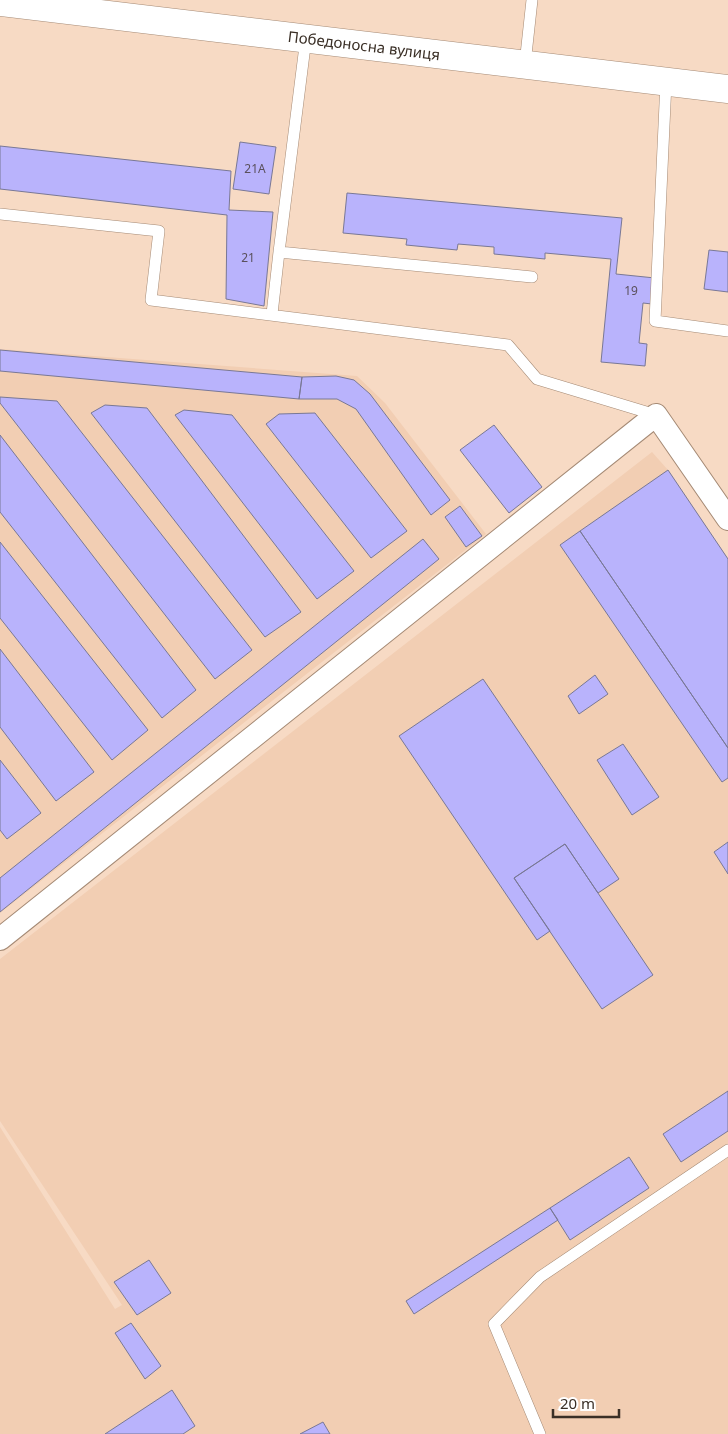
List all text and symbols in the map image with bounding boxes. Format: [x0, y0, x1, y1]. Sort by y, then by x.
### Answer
street label: Победоносна вулиця [287, 26, 441, 64]
house number: 21А [244, 160, 266, 177]
house number: 21 [241, 249, 255, 266]
house number: 19 [624, 282, 638, 299]
scale bar [553, 1386, 619, 1418]
text: 20 m [560, 1393, 595, 1413]

